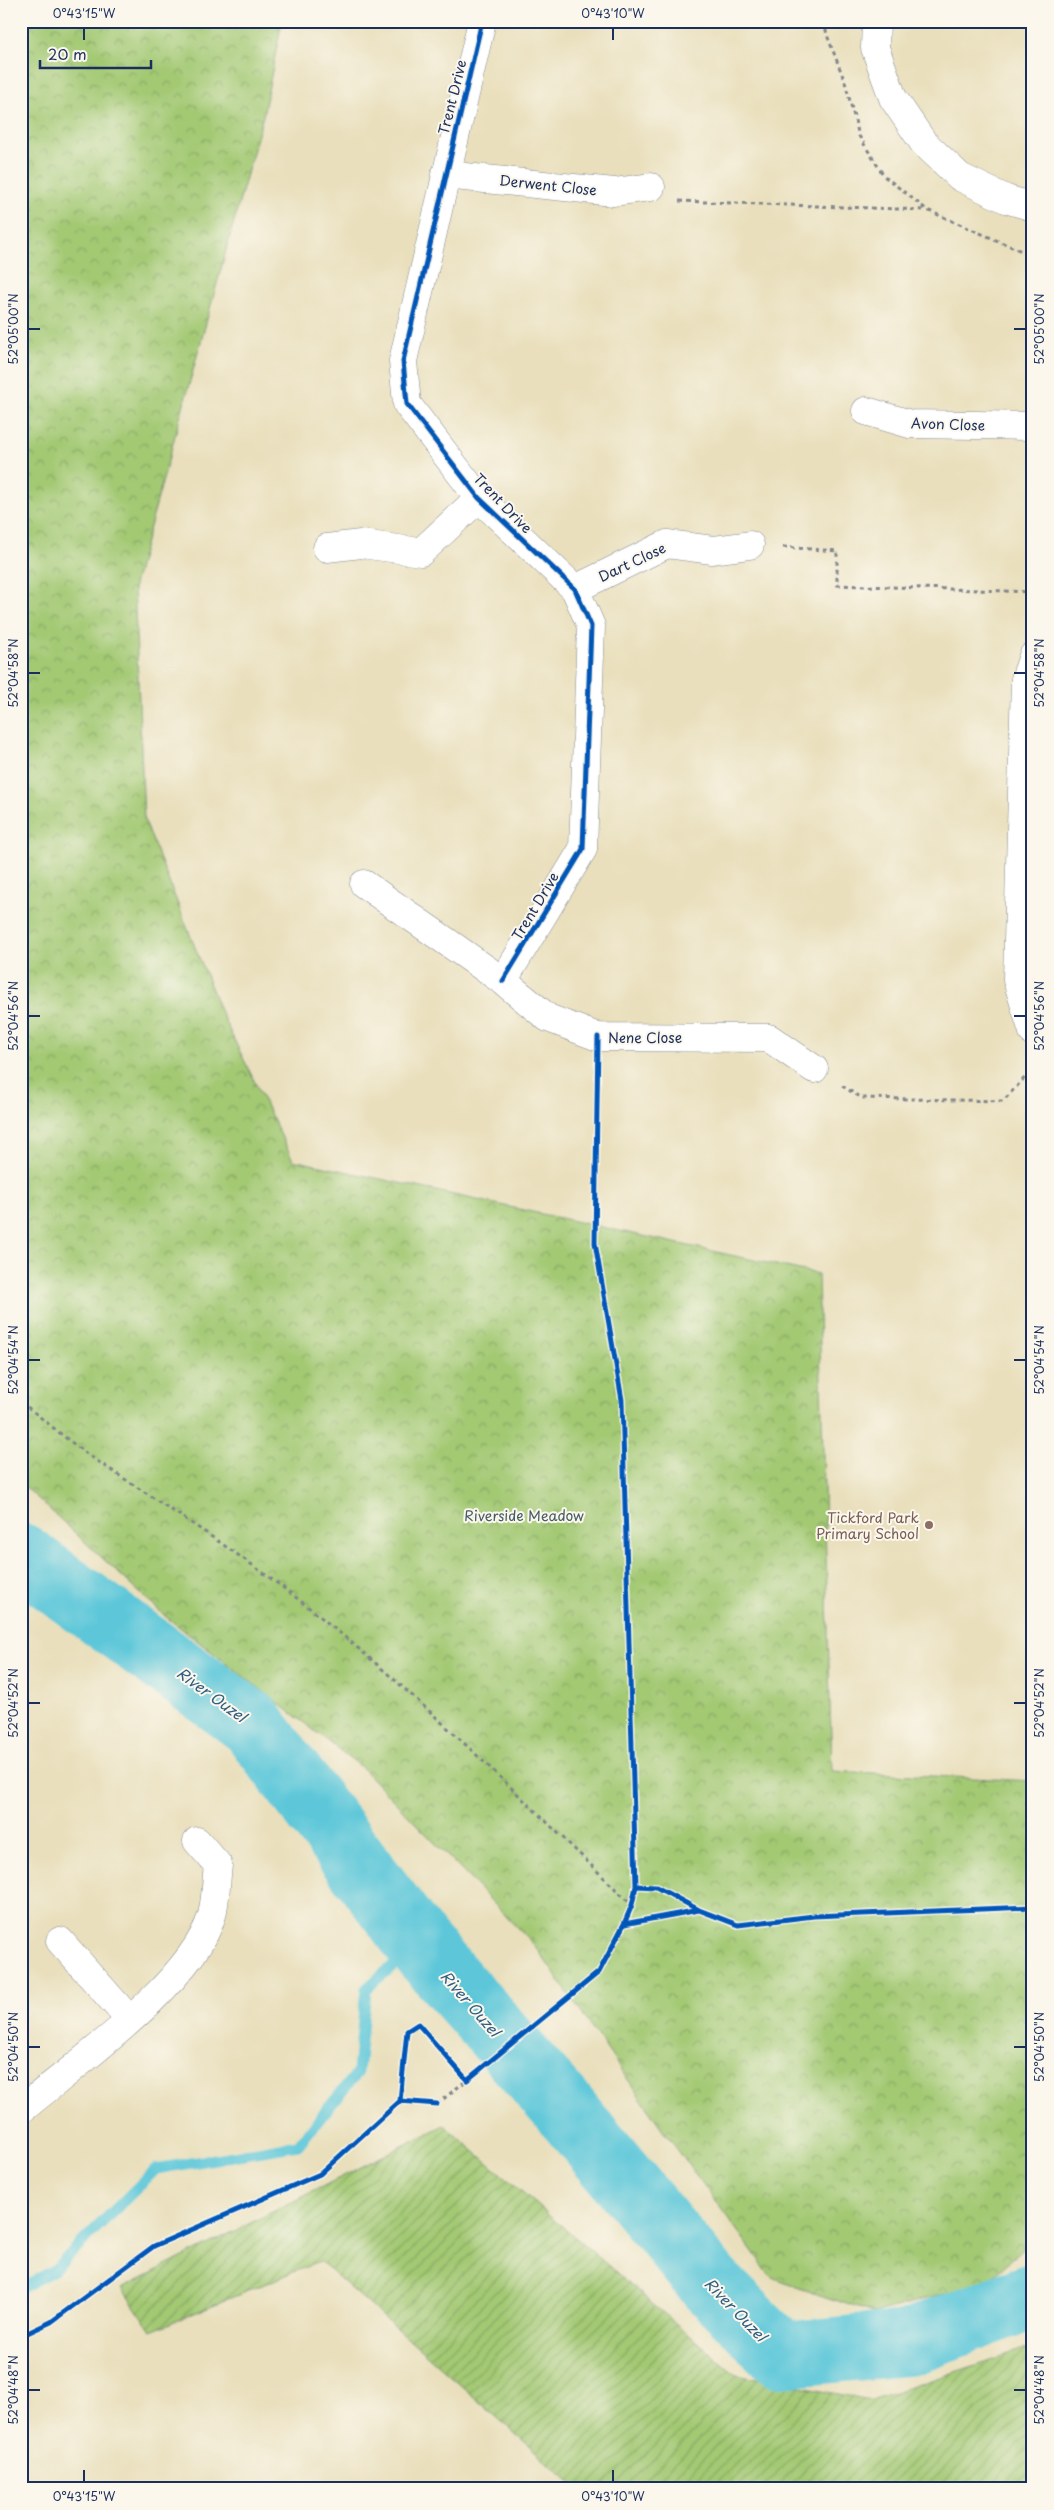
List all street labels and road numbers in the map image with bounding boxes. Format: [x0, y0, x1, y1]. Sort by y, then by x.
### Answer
street label: Trent Drive [433, 57, 471, 137]
street label: Derwent Close [498, 169, 598, 201]
street label: Avon Close [911, 412, 985, 436]
street label: Trent Drive [469, 468, 537, 538]
street label: Dart Close [595, 537, 669, 587]
street label: Trent Drive [506, 868, 564, 944]
street label: Nene Close [608, 1027, 682, 1048]

